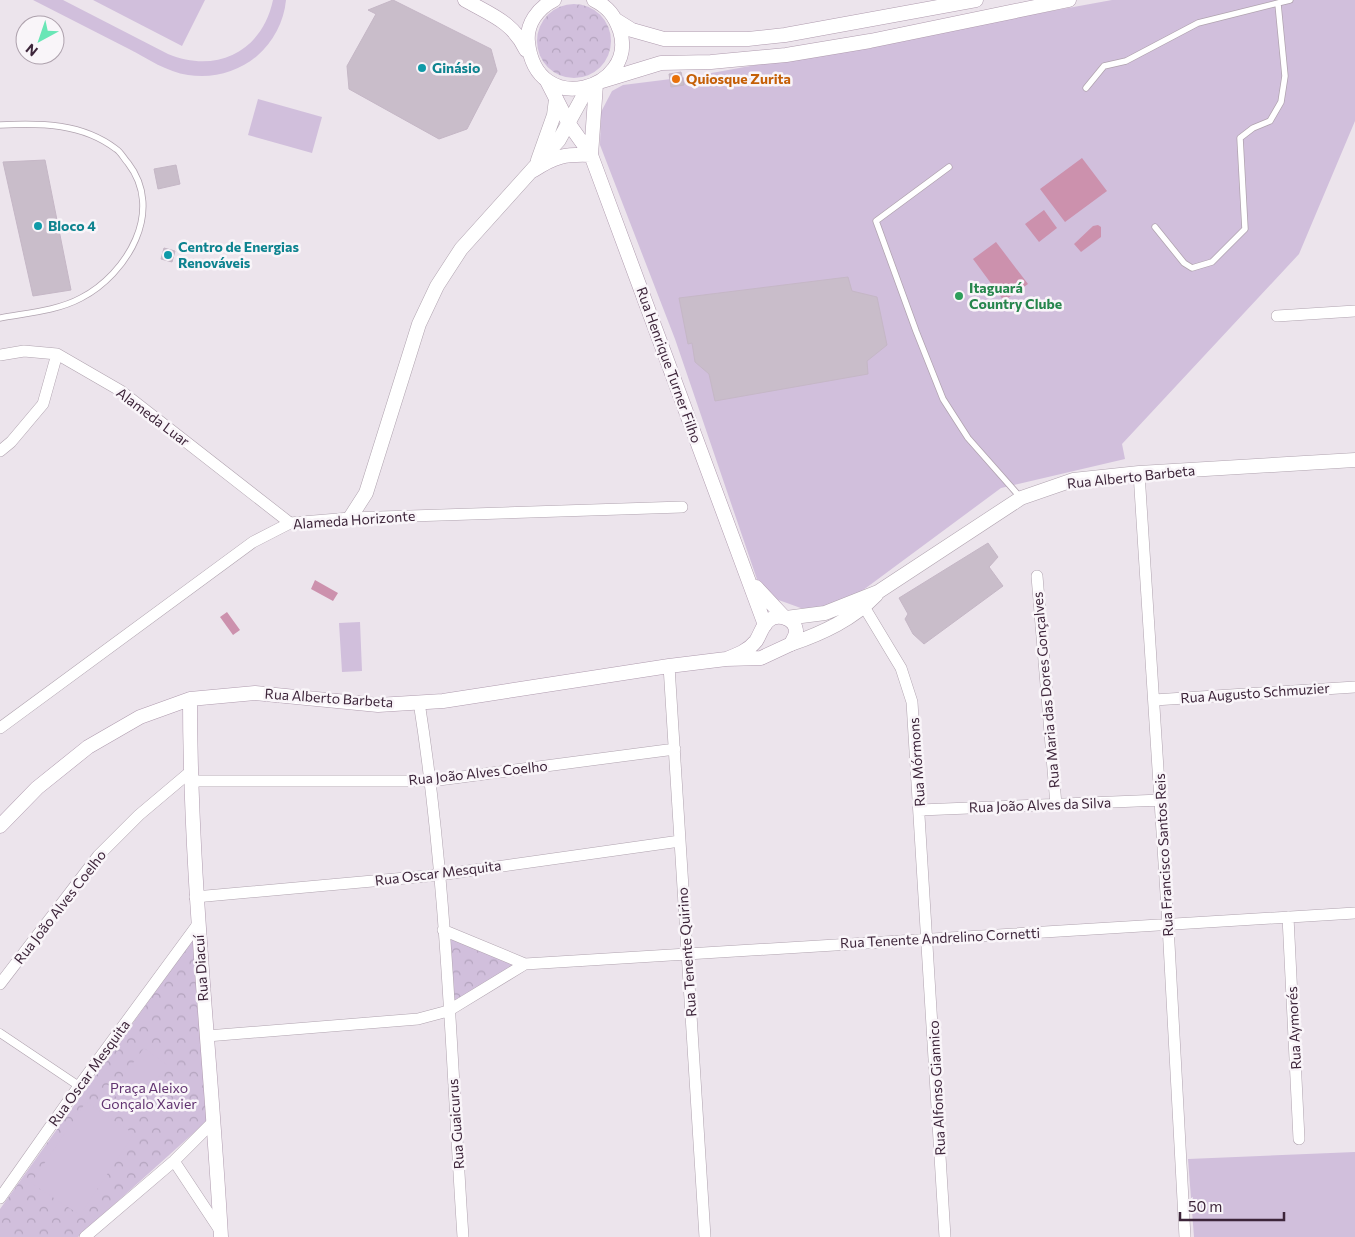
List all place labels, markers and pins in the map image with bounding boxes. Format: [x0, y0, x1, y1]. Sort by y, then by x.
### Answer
place label: Ginásio [432, 59, 480, 76]
marker: Ginásio [416, 62, 428, 74]
place label: Quiosque Zurita [686, 70, 791, 87]
marker: Quiosque Zurita [670, 73, 682, 85]
place label: Bloco 4 [48, 217, 96, 234]
marker: Bloco 4 [32, 220, 44, 232]
place label: Centro de Energias Renováveis [178, 238, 299, 271]
marker: Centro de Energias Renováveis [162, 249, 174, 261]
place label: Itaguará Country Clube [969, 279, 1062, 312]
marker: Itaguará Country Clube [953, 290, 965, 302]

